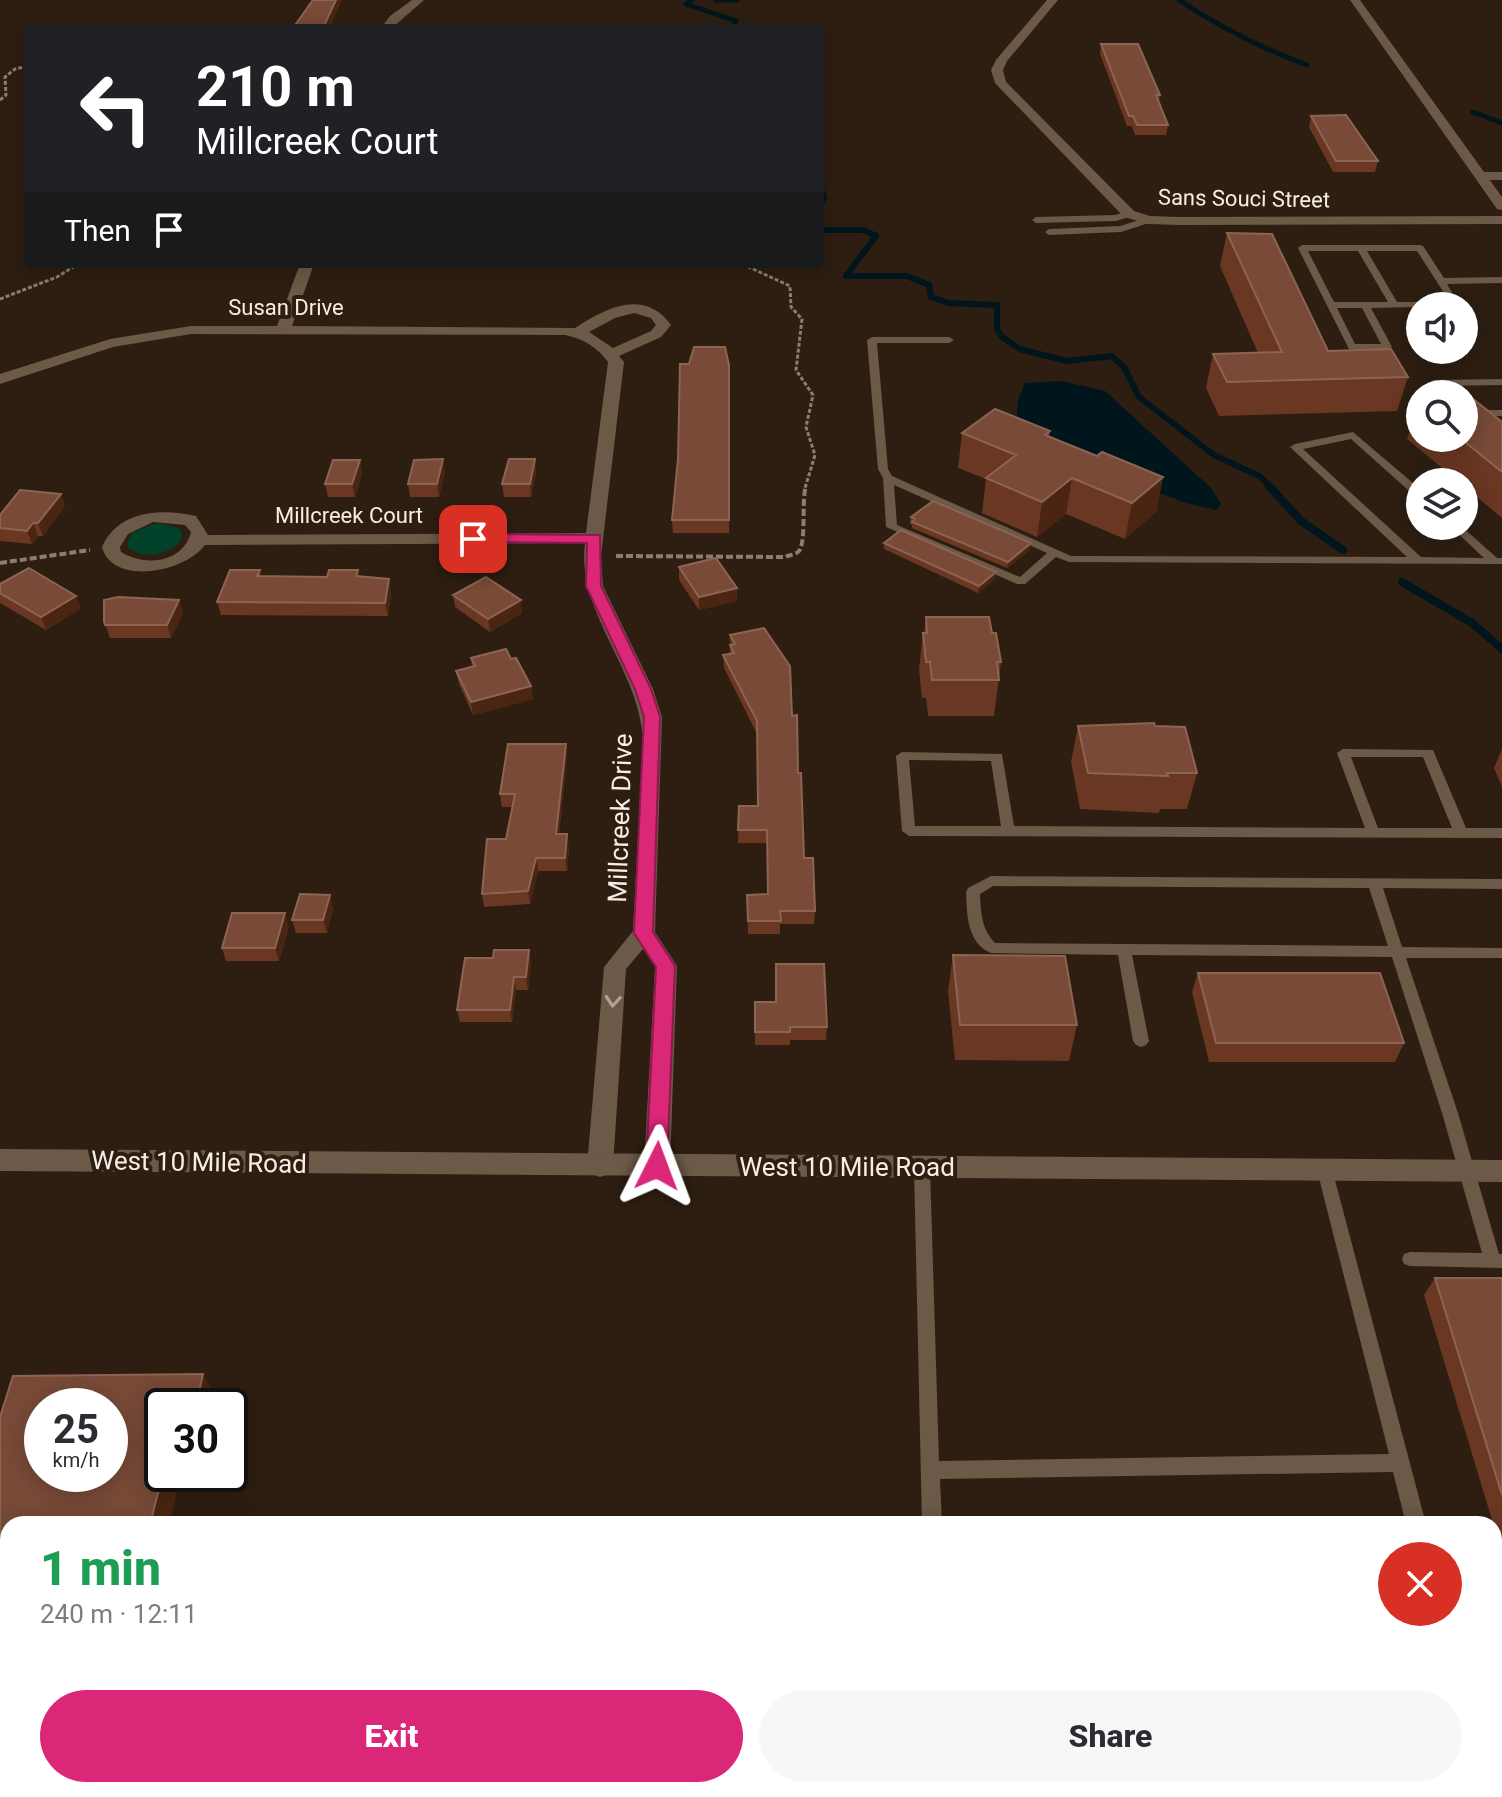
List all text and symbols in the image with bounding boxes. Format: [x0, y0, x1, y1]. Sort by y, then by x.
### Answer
text: 210 m [196, 54, 355, 120]
icon: left [64, 56, 168, 160]
text: Millcreek Court [196, 121, 438, 163]
street label: Sans Souci Street [1158, 185, 1330, 212]
icon: arrive [147, 208, 191, 252]
text: Then [64, 213, 131, 248]
map controls [1406, 292, 1478, 540]
button: sound [1406, 292, 1478, 364]
street label: Susan Drive [228, 295, 344, 320]
button: search [1406, 380, 1478, 452]
button: layers [1406, 468, 1478, 540]
street label: Millcreek Court [275, 503, 423, 528]
pin [439, 505, 507, 573]
icon: arrive [451, 517, 495, 561]
street label: Millcreek Drive [602, 733, 638, 903]
one-way arrow [605, 995, 622, 1008]
position arrow [615, 1124, 699, 1208]
street label: West 10 Mile Road [91, 1145, 307, 1179]
street label: West 10 Mile Road [739, 1152, 955, 1182]
speed limit sign: 30 [144, 1388, 248, 1492]
text: 25 [53, 1406, 99, 1453]
text: km/h [53, 1448, 99, 1472]
text: 1 min [40, 1540, 161, 1597]
button: close [1378, 1542, 1462, 1626]
text: 240 m · 12:11 [40, 1599, 198, 1629]
button: Exit [40, 1690, 743, 1782]
button: Share [759, 1690, 1462, 1782]

